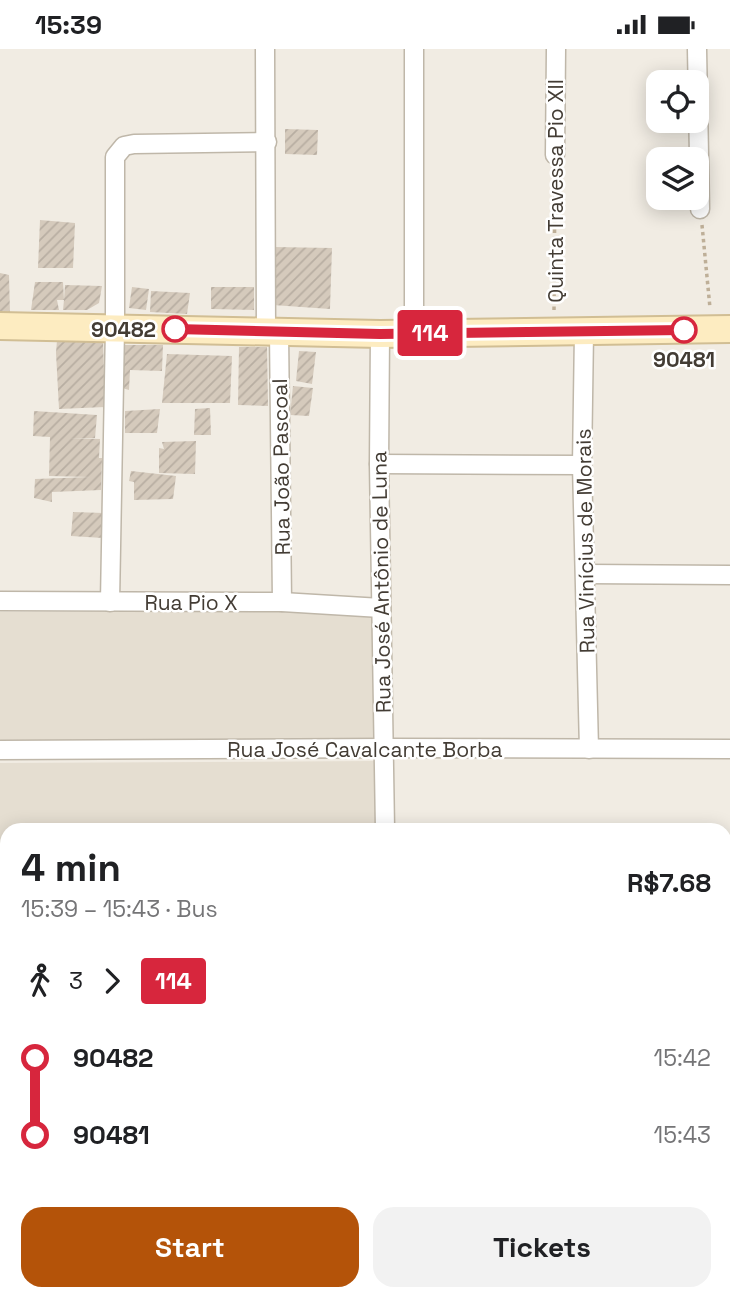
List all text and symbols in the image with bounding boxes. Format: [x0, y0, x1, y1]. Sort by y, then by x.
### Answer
text: 15:39 [35, 8, 102, 42]
map controls [646, 70, 709, 210]
button: locate [646, 70, 709, 133]
street label: Quinta Travessa Pio XII [542, 79, 569, 303]
button: layers [646, 147, 709, 210]
line badge: 114 [390, 310, 470, 356]
place label: 90482 [91, 316, 156, 343]
marker: 90482 [162, 316, 188, 342]
text: 114 [412, 317, 448, 348]
marker: 90481 [671, 317, 697, 343]
place label: 90481 [653, 346, 715, 373]
street label: Rua João Pascoal [266, 378, 296, 556]
street label: Rua Vinícius de Morais [570, 428, 600, 654]
street label: Rua José Antônio de Luna [365, 451, 397, 713]
street label: Rua Pio X [144, 589, 238, 616]
street label: Rua José Cavalcante Borba [227, 736, 503, 763]
text: 4 min [21, 844, 121, 892]
text: R$7.68 [627, 866, 711, 900]
text: 15:39 – 15:43 · Bus [21, 894, 218, 924]
icon: walk [21, 962, 59, 1000]
icon: forward [93, 962, 131, 1000]
text: 114 [155, 965, 192, 996]
text: 3 [69, 966, 83, 996]
text: 90482 [73, 1041, 154, 1075]
text: 15:42 [654, 1043, 711, 1073]
text: 90481 [73, 1118, 150, 1152]
text: 15:43 [654, 1120, 711, 1150]
button: Start [21, 1207, 359, 1287]
button: Tickets [373, 1207, 711, 1287]

